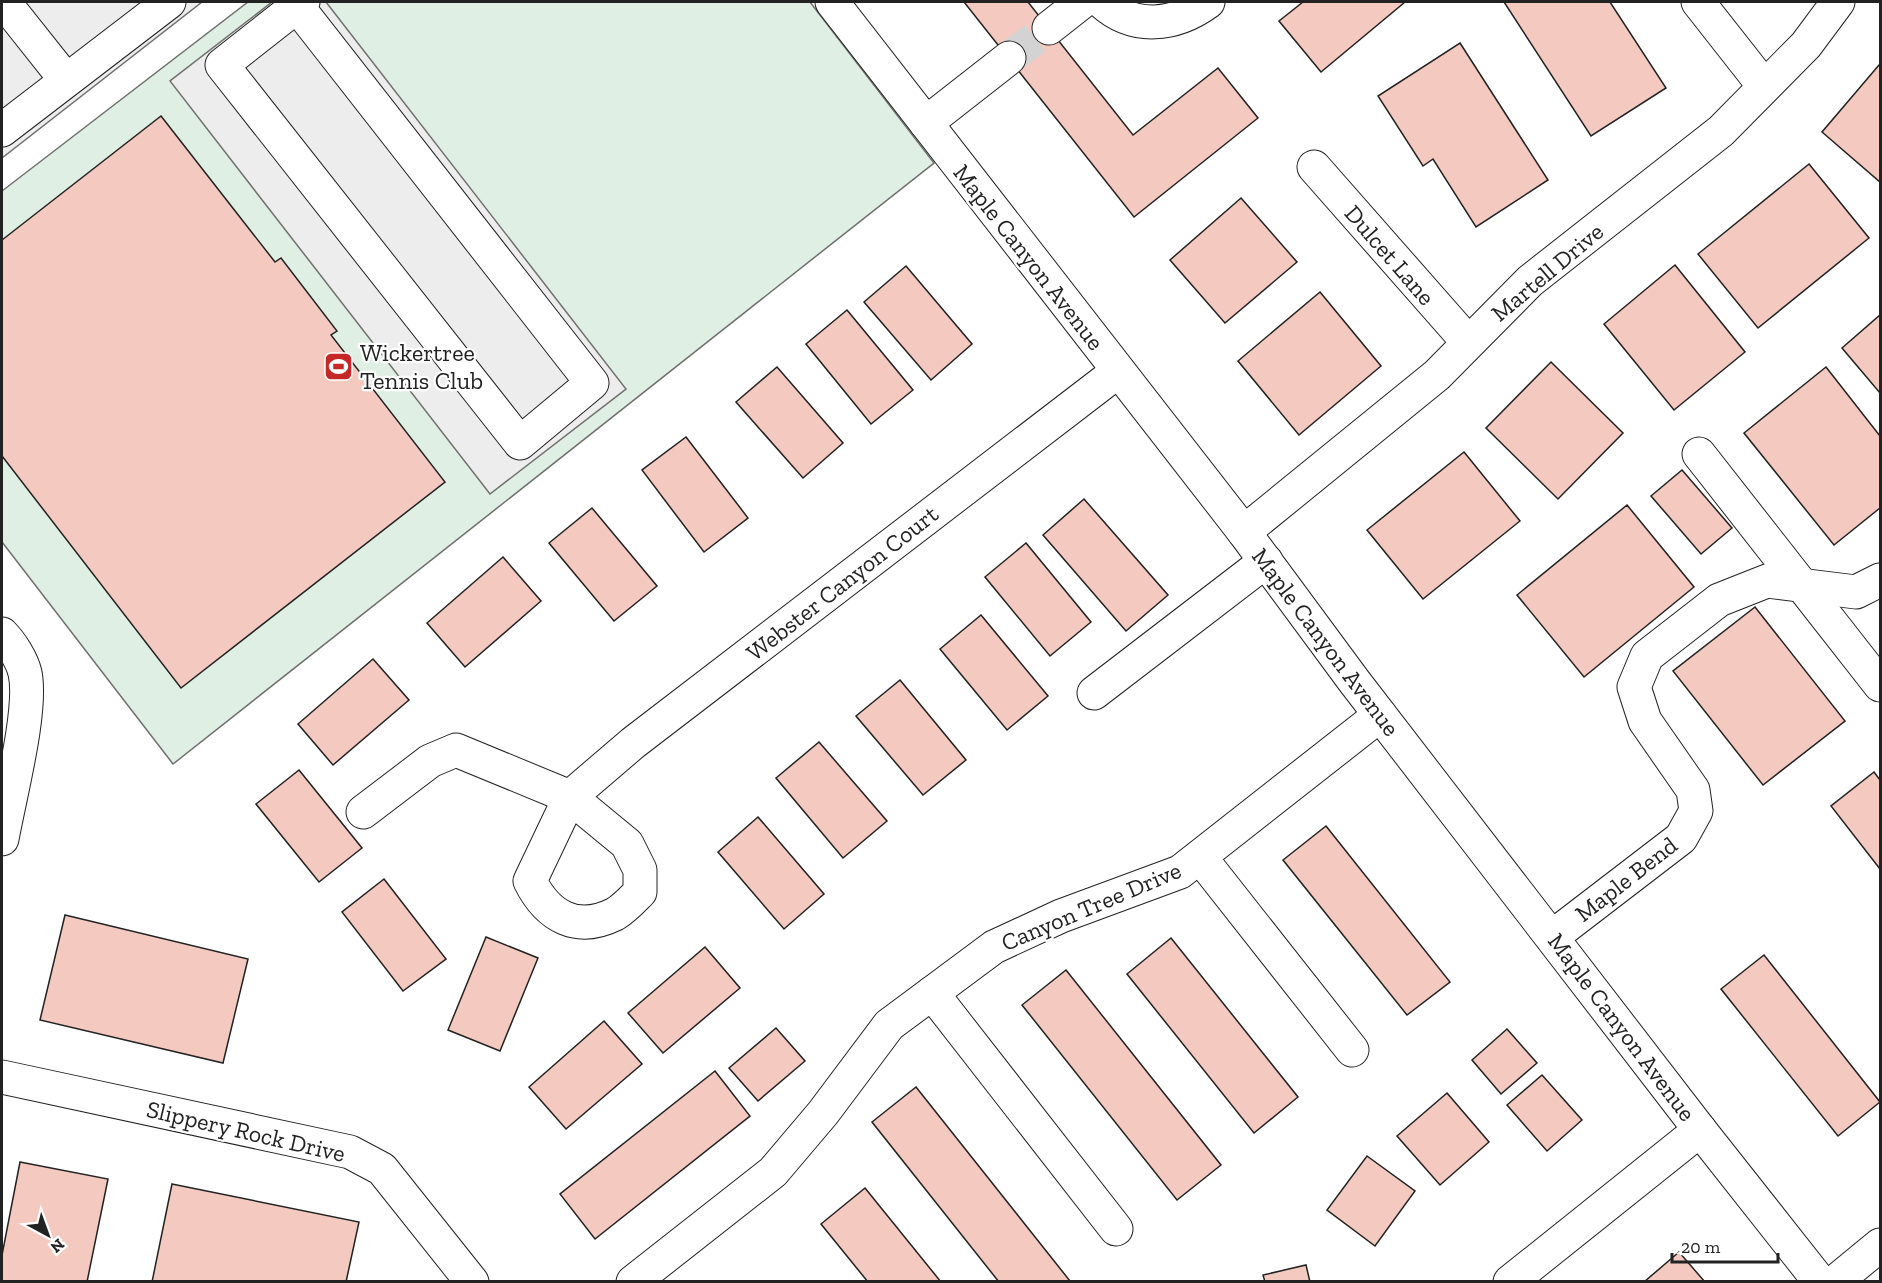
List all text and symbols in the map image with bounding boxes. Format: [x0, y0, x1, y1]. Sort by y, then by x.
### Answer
street label: Maple Canyon Avenue [947, 158, 1111, 356]
street label: Dulcet Lane [1339, 199, 1441, 311]
street label: Martell Drive [1485, 217, 1609, 327]
place label: Wickertree Tennis Club [360, 338, 483, 395]
sports icon: Wickertree Tennis Club [323, 350, 355, 382]
street label: Webster Canyon Court [740, 499, 944, 667]
street label: Maple Canyon Avenue [1246, 542, 1406, 742]
street label: Maple Bend [1569, 830, 1683, 928]
street label: Canyon Tree Drive [997, 855, 1185, 957]
street label: Maple Canyon Avenue [1542, 927, 1702, 1127]
street label: Slippery Rock Drive [144, 1094, 348, 1168]
north arrow [18, 1205, 78, 1265]
scale bar [1672, 1226, 1778, 1264]
text: N [47, 1235, 68, 1257]
text: 20 m [1681, 1236, 1721, 1258]

